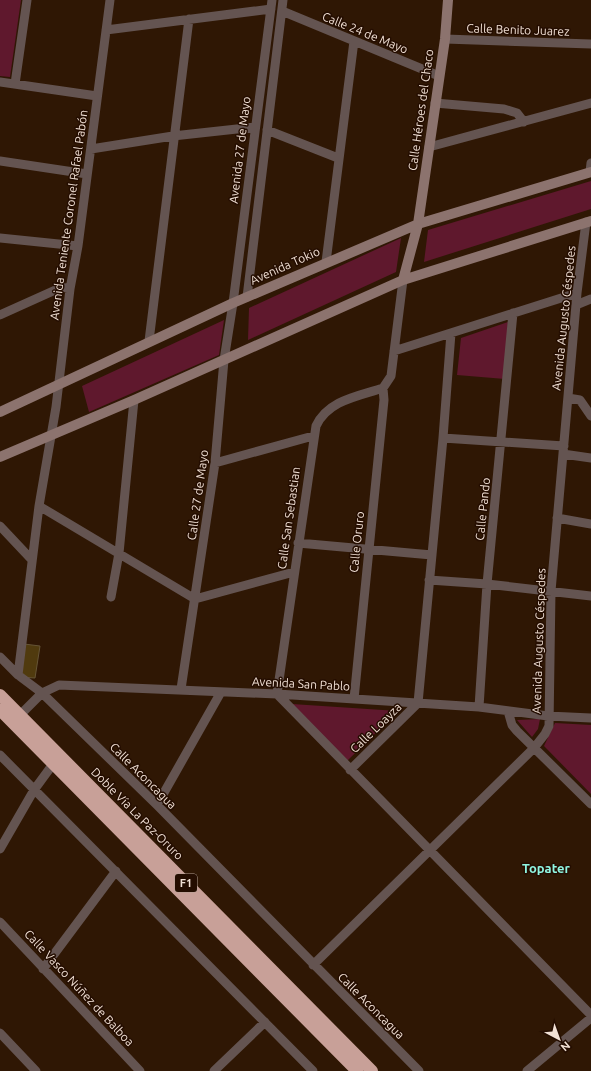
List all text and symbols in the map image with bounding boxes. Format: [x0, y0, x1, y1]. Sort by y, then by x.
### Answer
street label: Calle 24 de Mayo [320, 9, 410, 56]
street label: Calle Benito Juarez [466, 21, 570, 38]
street label: Calle Héroes del Chaco [406, 48, 435, 172]
street label: Avenida 27 de Mayo [226, 96, 253, 204]
street label: Avenida Teniente Coronel Rafael Pabón [47, 109, 90, 321]
street label: Avenida Tokio [248, 244, 322, 287]
street label: Avenida Augusto Céspedes [549, 245, 578, 391]
street label: Calle 27 de Mayo [185, 449, 210, 541]
street label: Calle San Sebastian [275, 466, 302, 570]
street label: Calle Pando [473, 477, 492, 541]
street label: Calle Oruro [347, 511, 366, 573]
street label: Avenida Augusto Céspedes [529, 568, 548, 714]
street label: Avenida San Pablo [252, 674, 350, 693]
street label: Calle Loayza [347, 700, 404, 755]
street label: Calle Aconcagua [108, 740, 179, 811]
street label: Doble Vía La Paz-Oruro [89, 765, 186, 862]
district label: Topater [522, 861, 571, 875]
road number: F1 [175, 874, 197, 892]
street label: Calle Vasco Núñez de Balboa [22, 927, 137, 1048]
street label: Calle Aconcagua [336, 970, 407, 1041]
north arrow [539, 1019, 579, 1059]
text: N [559, 1039, 573, 1054]

